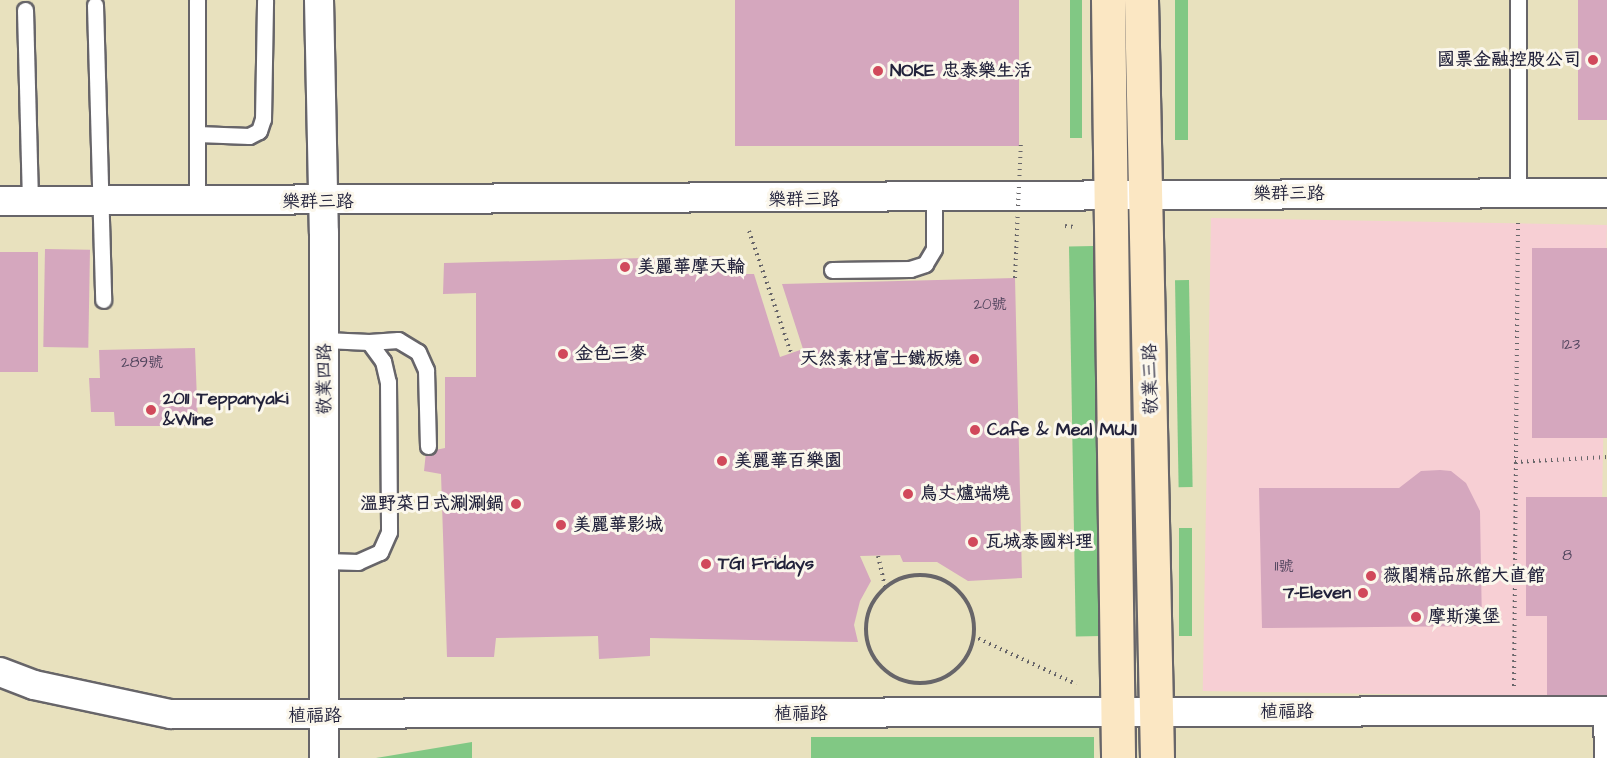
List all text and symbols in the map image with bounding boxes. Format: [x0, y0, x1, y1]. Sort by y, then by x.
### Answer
place label: 國票金融控股公司 [1437, 49, 1581, 71]
marker: 國票金融控股公司 [1586, 53, 1600, 67]
place label: NOKE 忠泰樂生活 [890, 60, 1032, 82]
marker: NOKE 忠泰樂生活 [871, 64, 885, 78]
street label: 樂群三路 [1253, 183, 1325, 205]
street label: 樂群三路 [768, 189, 840, 211]
street label: 樂群三路 [282, 191, 354, 213]
place label: 美麗華摩天輪 [637, 256, 745, 278]
marker: 美麗華摩天輪 [618, 260, 632, 274]
house number: 20號 [973, 296, 1007, 314]
house number: 123 [1562, 336, 1580, 354]
street label: 敬業四路 [314, 343, 336, 415]
place label: 金色三麥 [575, 343, 647, 365]
street label: 敬業三路 [1140, 343, 1162, 415]
marker: 金色三麥 [556, 347, 570, 361]
place label: 天然素材富士鐵板燒 [800, 348, 962, 370]
marker: 天然素材富士鐵板燒 [967, 352, 981, 366]
house number: 289號 [121, 354, 163, 372]
place label: 2011 Teppanyaki &Wine [163, 389, 288, 432]
marker: 2011 Teppanyaki &Wine [144, 403, 158, 417]
place label: Cafe & Meal MUJI [987, 419, 1137, 441]
marker: Cafe & Meal MUJI [968, 423, 982, 437]
place label: 美麗華百樂園 [734, 450, 842, 472]
marker: 美麗華百樂園 [715, 454, 729, 468]
place label: 鳥丈爐端燒 [920, 483, 1010, 505]
marker: 鳥丈爐端燒 [901, 487, 915, 501]
place label: 溫野菜日式涮涮鍋 [360, 493, 504, 515]
marker: 溫野菜日式涮涮鍋 [509, 497, 523, 511]
place label: 美麗華影城 [573, 514, 663, 536]
marker: 美麗華影城 [554, 518, 568, 532]
place label: 瓦城泰國料理 [985, 531, 1093, 553]
marker: 瓦城泰國料理 [966, 535, 980, 549]
house number: 8 [1562, 547, 1572, 565]
place label: TGI Fridays [718, 553, 814, 575]
marker: TGI Fridays [699, 557, 713, 571]
house number: 11號 [1275, 558, 1293, 576]
place label: 薇閣精品旅館大直館 [1383, 565, 1545, 587]
marker: 薇閣精品旅館大直館 [1364, 569, 1378, 583]
place label: 7-Eleven [1283, 582, 1351, 604]
marker: 7-Eleven [1356, 586, 1370, 600]
place label: 摩斯漢堡 [1428, 606, 1500, 628]
marker: 摩斯漢堡 [1409, 610, 1423, 624]
street label: 植福路 [1260, 701, 1314, 723]
street label: 植福路 [774, 703, 828, 725]
street label: 植福路 [288, 705, 342, 727]

